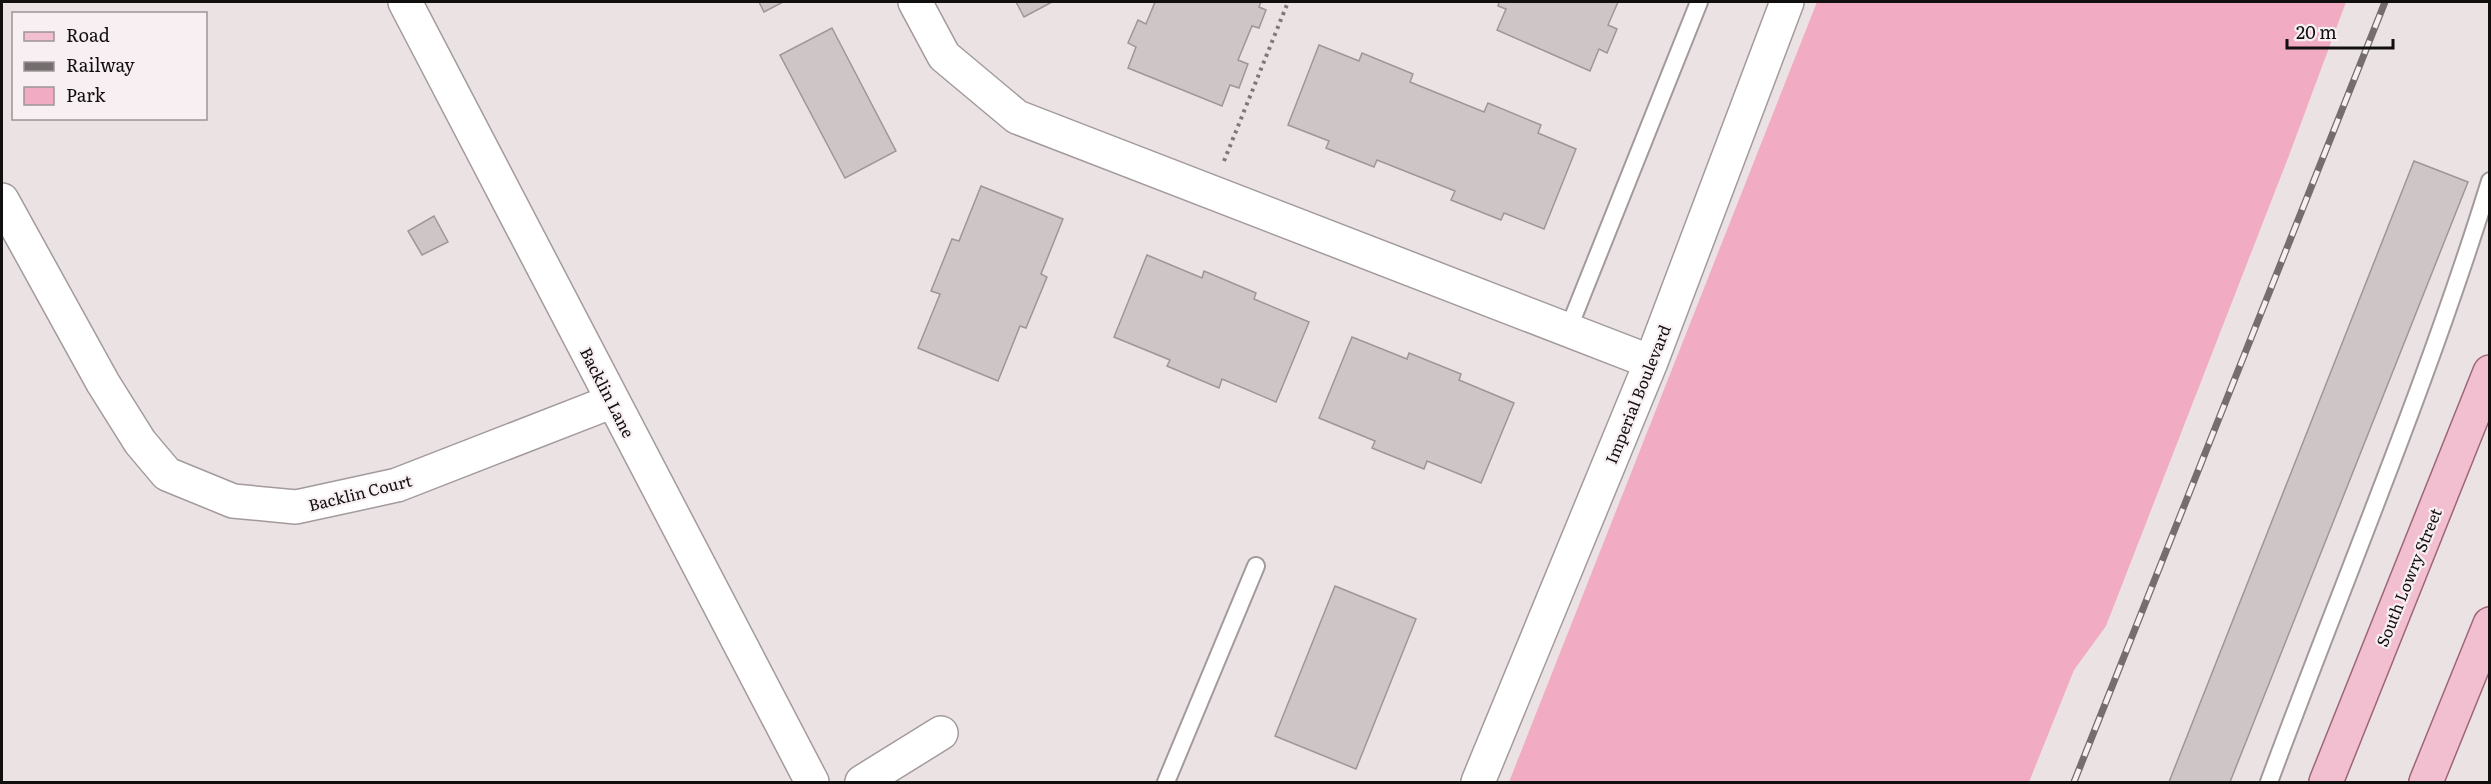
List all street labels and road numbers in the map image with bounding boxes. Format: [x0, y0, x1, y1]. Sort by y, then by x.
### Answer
street label: Imperial Boulevard [1598, 321, 1676, 467]
street label: Backlin Lane [575, 343, 641, 441]
street label: Backlin Court [306, 467, 415, 516]
street label: South Lowry Street [2369, 504, 2447, 650]

